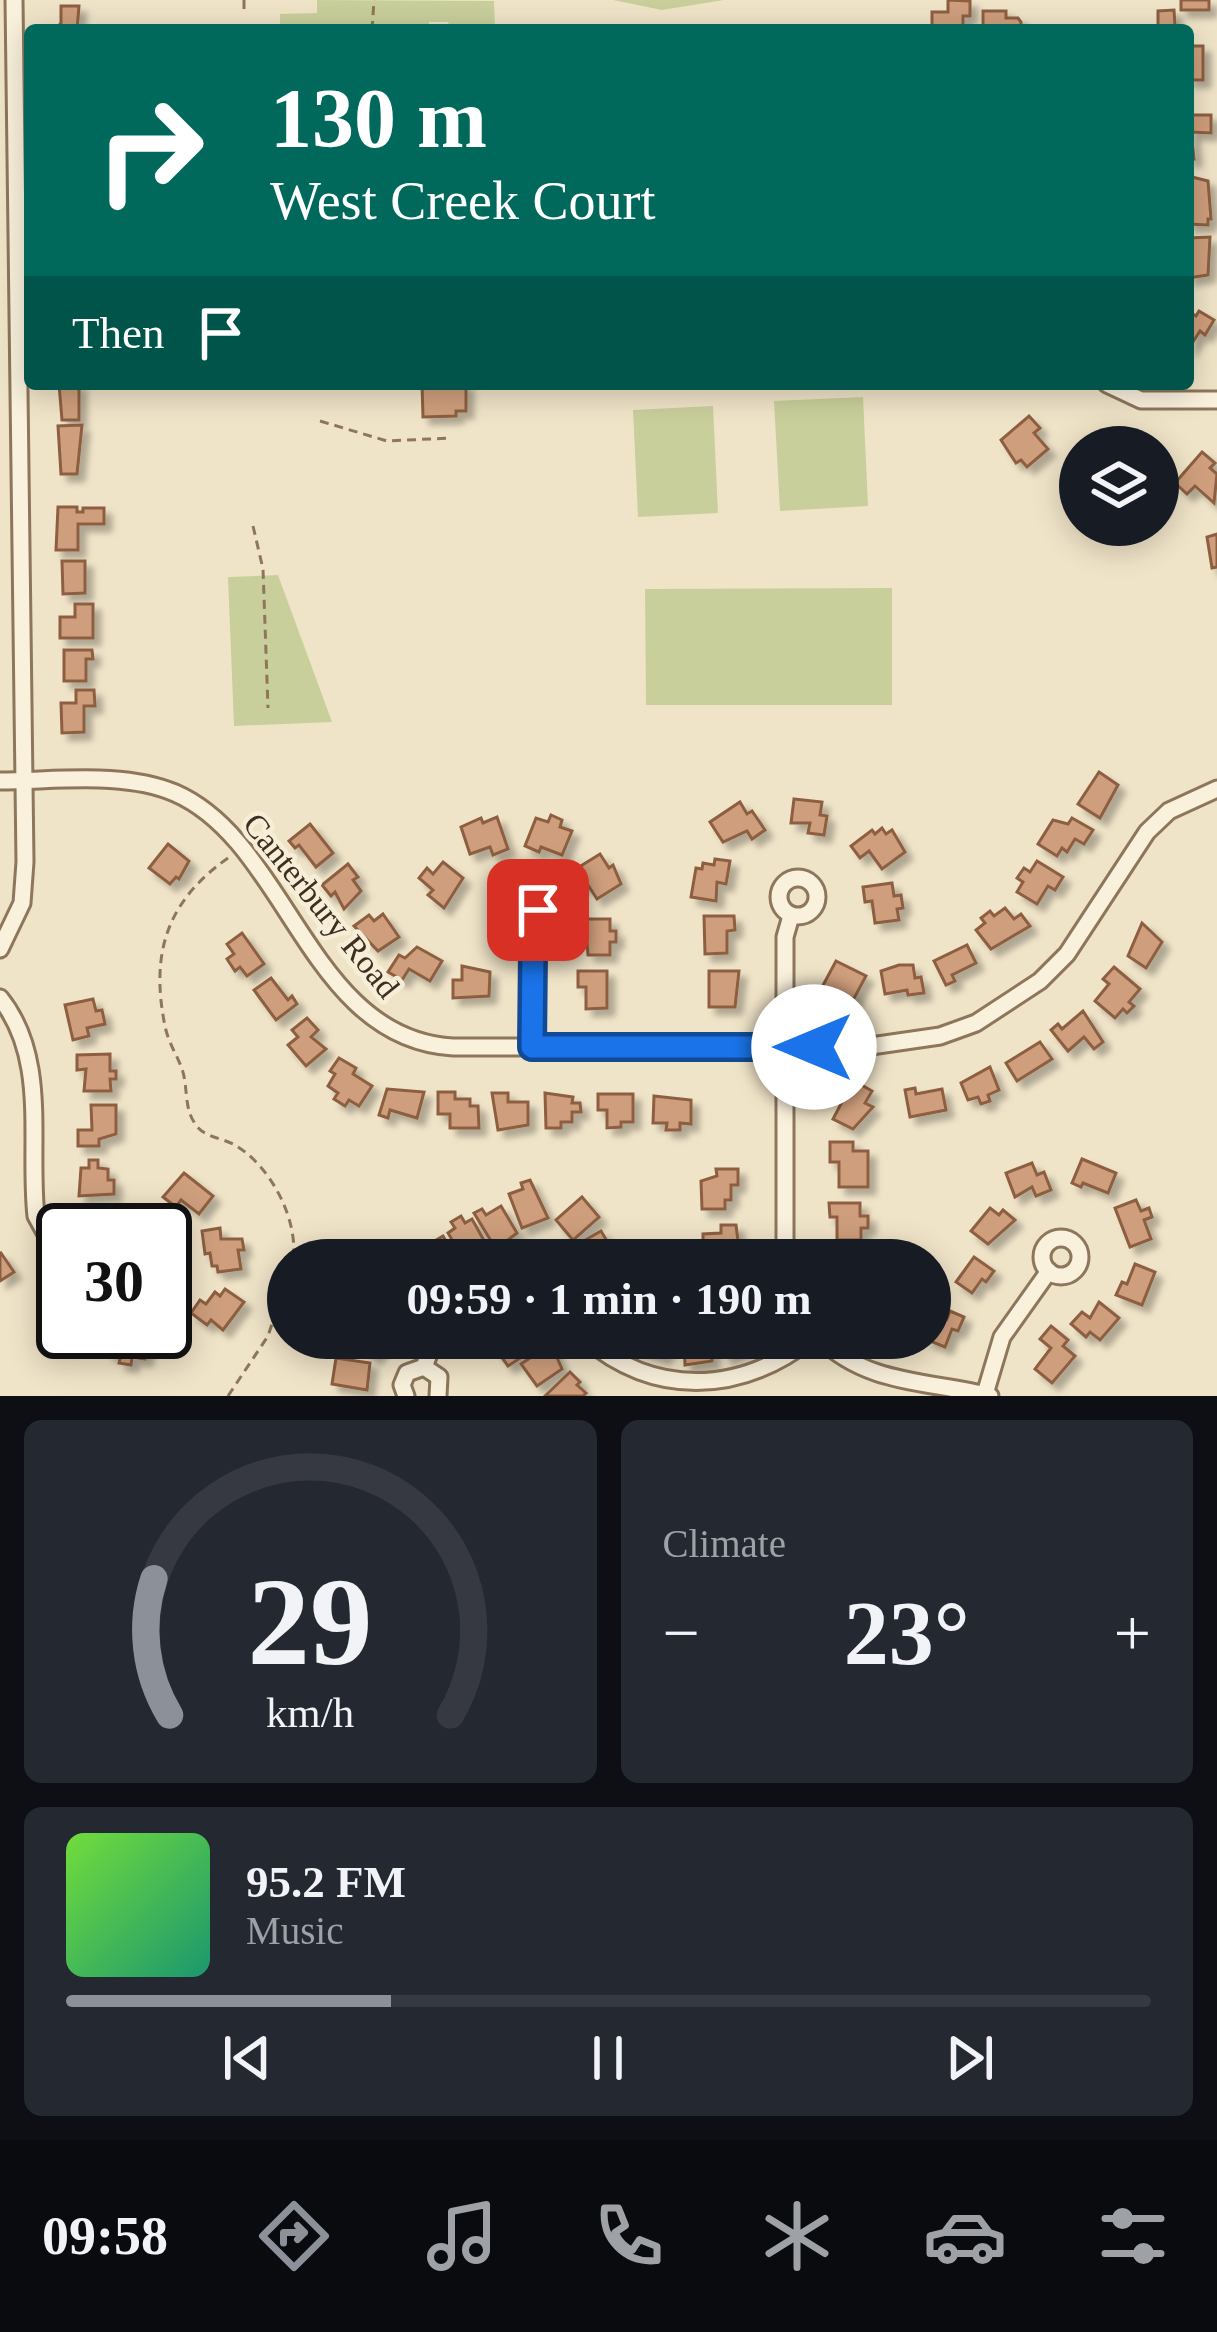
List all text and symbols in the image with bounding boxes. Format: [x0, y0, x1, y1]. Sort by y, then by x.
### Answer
icon: right [72, 72, 228, 228]
text: 130 m [270, 72, 487, 165]
text: West Creek Court [270, 171, 656, 231]
icon: arrive [188, 300, 254, 366]
text: Then [72, 308, 164, 358]
map controls [1059, 426, 1179, 546]
button: layers [1059, 426, 1179, 546]
street label: Canterbury Road [236, 806, 407, 1005]
pin [487, 859, 589, 961]
icon: arrive [505, 877, 571, 943]
position arrow [751, 984, 877, 1110]
speed limit sign: 30 [36, 1203, 192, 1359]
text: 09:59 · 1 min · 190 m [407, 1274, 812, 1324]
text: Climate [663, 1522, 786, 1565]
text: 29 [248, 1553, 373, 1691]
text: 23° [844, 1584, 970, 1683]
text: − [663, 1596, 700, 1669]
text: + [1114, 1596, 1151, 1669]
text: km/h [266, 1688, 354, 1735]
text: 95.2 FM [246, 1857, 406, 1907]
text: Music [246, 1909, 344, 1952]
icon: previous [214, 2025, 280, 2091]
icon: pause [575, 2025, 641, 2091]
icon: next [937, 2025, 1003, 2091]
icon: directions [252, 2194, 336, 2278]
icon: music [420, 2194, 504, 2278]
icon: phone [587, 2194, 671, 2278]
icon: climate [755, 2194, 839, 2278]
icon: car [923, 2194, 1007, 2278]
icon: filters [1091, 2194, 1175, 2278]
text: 09:58 [42, 2206, 168, 2266]

